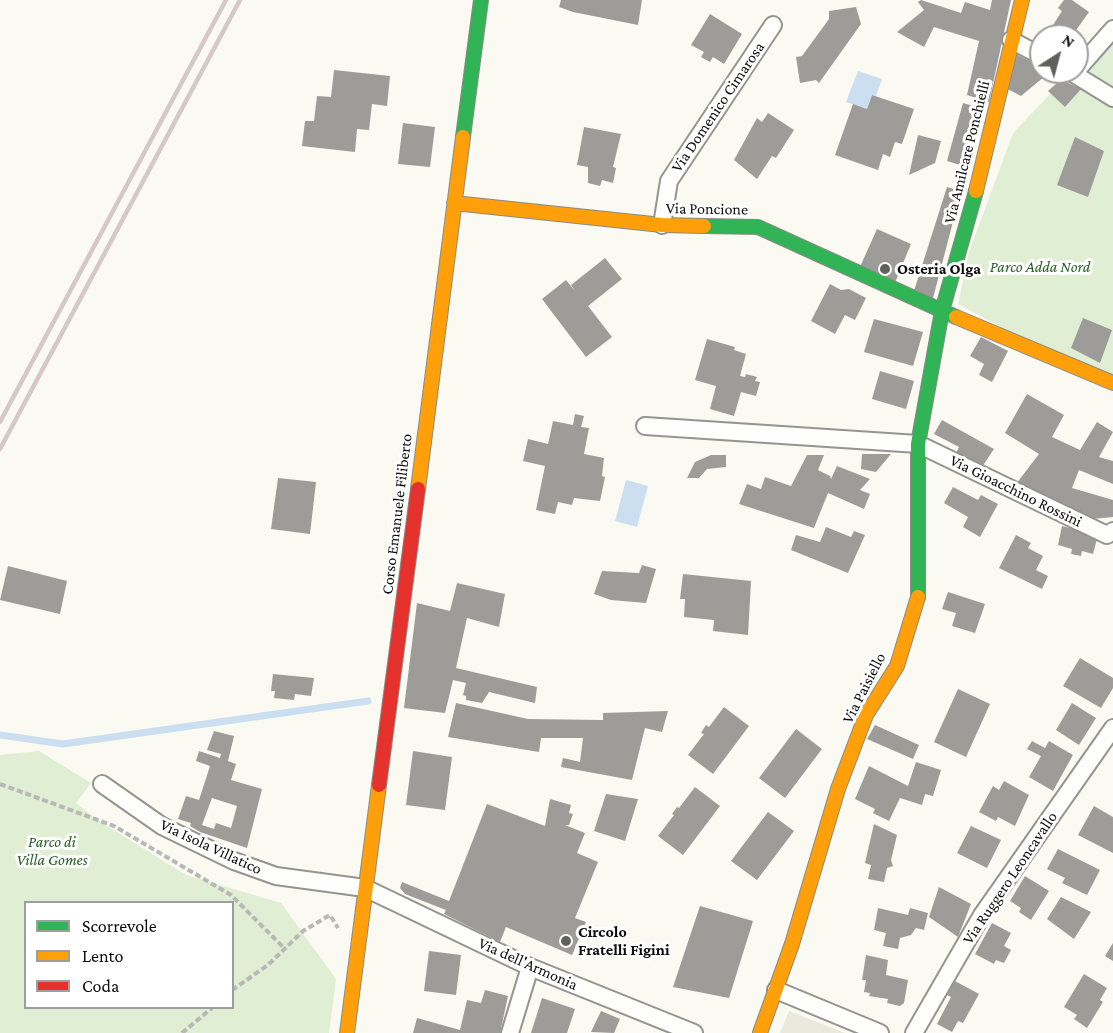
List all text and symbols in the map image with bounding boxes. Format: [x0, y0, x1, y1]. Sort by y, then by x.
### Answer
north arrow [1029, 24, 1089, 84]
text: N [1059, 31, 1078, 51]
street label: Via Domenico Cimarosa [667, 38, 769, 176]
street label: Via Amilcare Ponchielli [940, 79, 994, 225]
street label: Via Poncione [666, 199, 748, 219]
park label: Parco Adda Nord [990, 257, 1090, 277]
place label: Osteria Olga [897, 259, 981, 279]
marker: Osteria Olga [878, 262, 892, 276]
street label: Corso Emanuele Filiberto [378, 433, 416, 595]
street label: Via Gioacchino Rossini [947, 451, 1085, 531]
street label: Via Paisiello [838, 649, 890, 727]
street label: Via Ruggero Leoncavallo [958, 808, 1062, 948]
street label: Via Isola Villatico [157, 815, 265, 879]
park label: Parco di Villa Gomes [16, 832, 88, 870]
legend [24, 901, 234, 1009]
text: Scorrevole [82, 916, 157, 936]
place label: Circolo Fratelli Figini [578, 922, 670, 960]
street label: Via dell'Armonia [475, 934, 581, 994]
marker: Circolo Fratelli Figini [559, 934, 573, 948]
text: Lento [82, 946, 123, 966]
text: Coda [82, 976, 119, 996]

